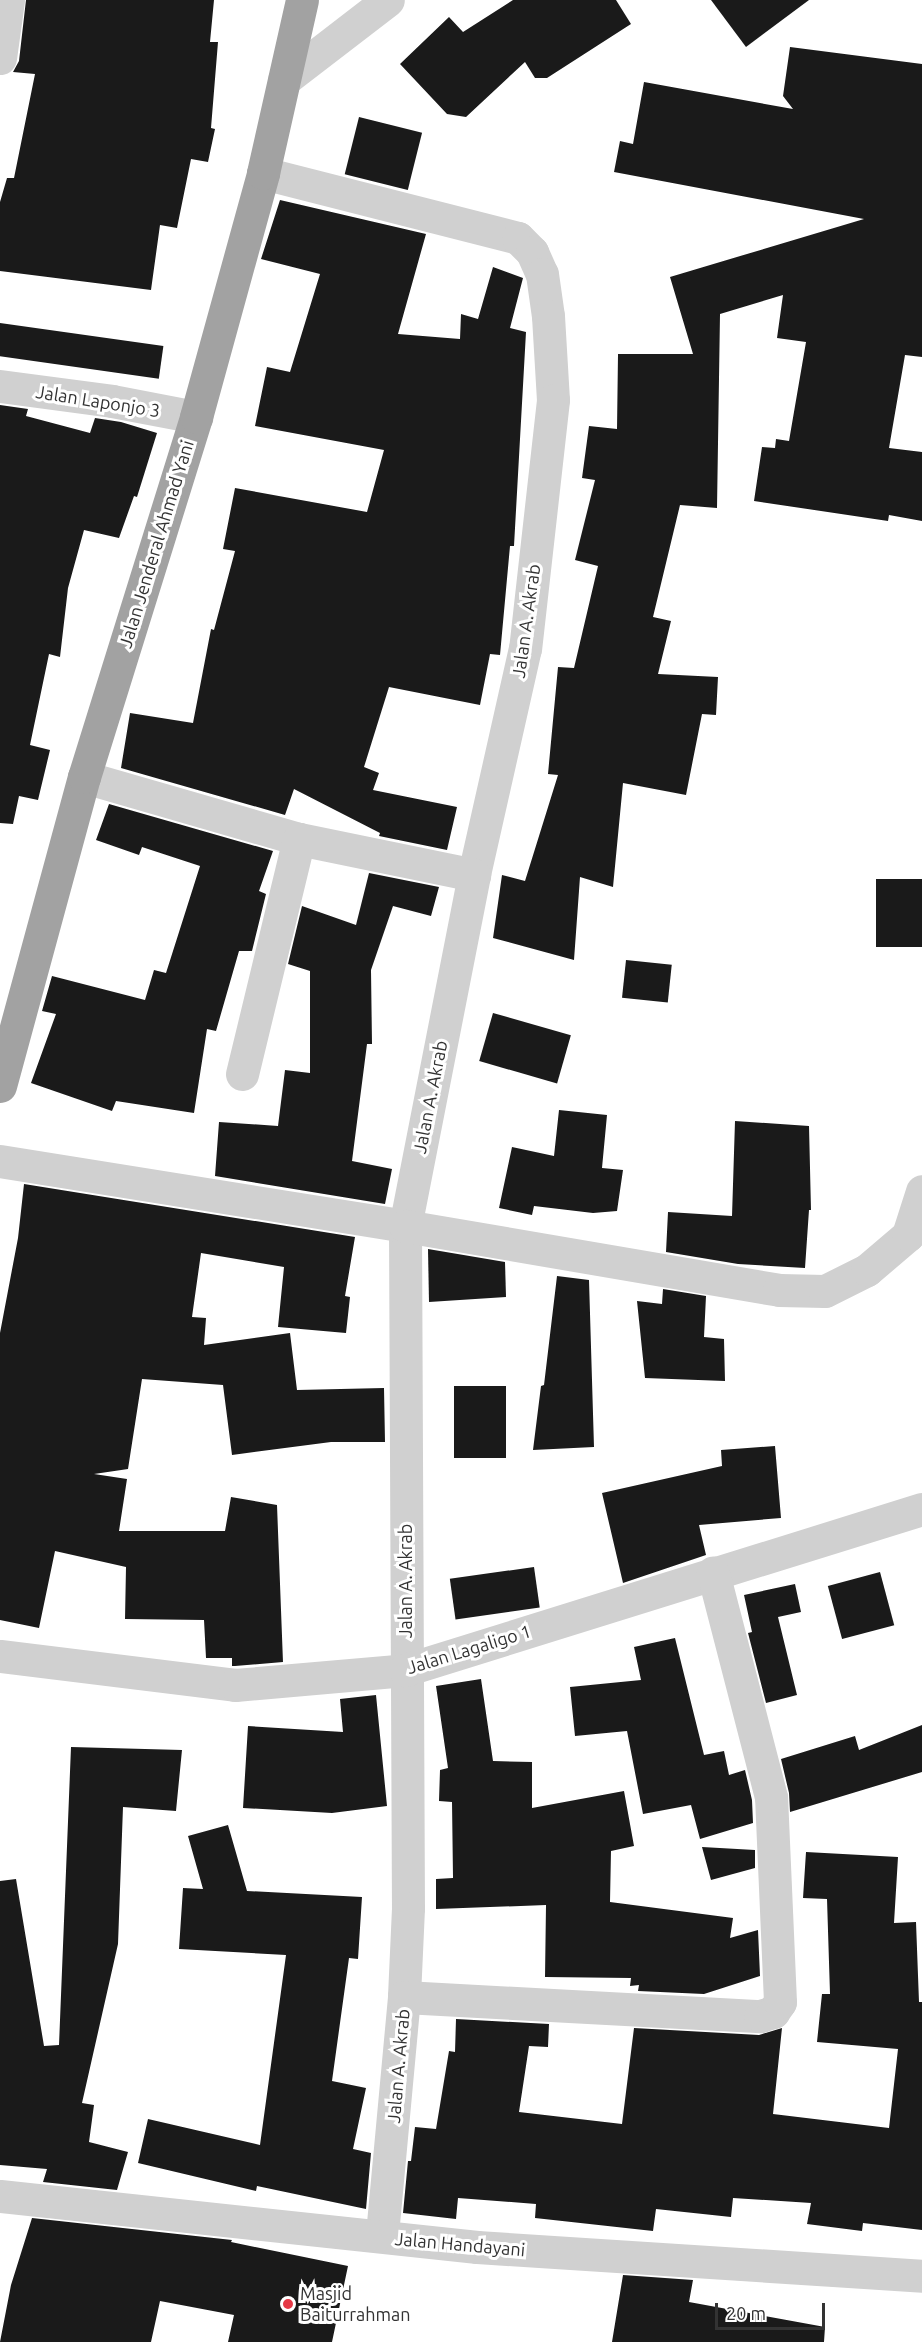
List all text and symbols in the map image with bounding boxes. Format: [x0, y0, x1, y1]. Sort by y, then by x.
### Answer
street label: Jalan Laponjo 3 [34, 381, 162, 421]
street label: Jalan Jenderal Ahmad Yani [114, 438, 198, 650]
street label: Jalan A. Akrab [507, 563, 545, 679]
street label: Jalan A. Akrab [408, 1039, 452, 1155]
street label: Jalan A. Akrab [394, 1524, 416, 1638]
street label: Jalan Lagaligo 1 [404, 1620, 534, 1678]
street label: Jalan A. Akrab [382, 2008, 414, 2124]
street label: Jalan Handayani [394, 2228, 526, 2260]
place label: Masjid Baiturrahman [300, 2283, 411, 2326]
scale bar [718, 2291, 828, 2329]
marker: Masjid Baiturrahman [281, 2297, 295, 2311]
text: 20 m [726, 2303, 766, 2323]

